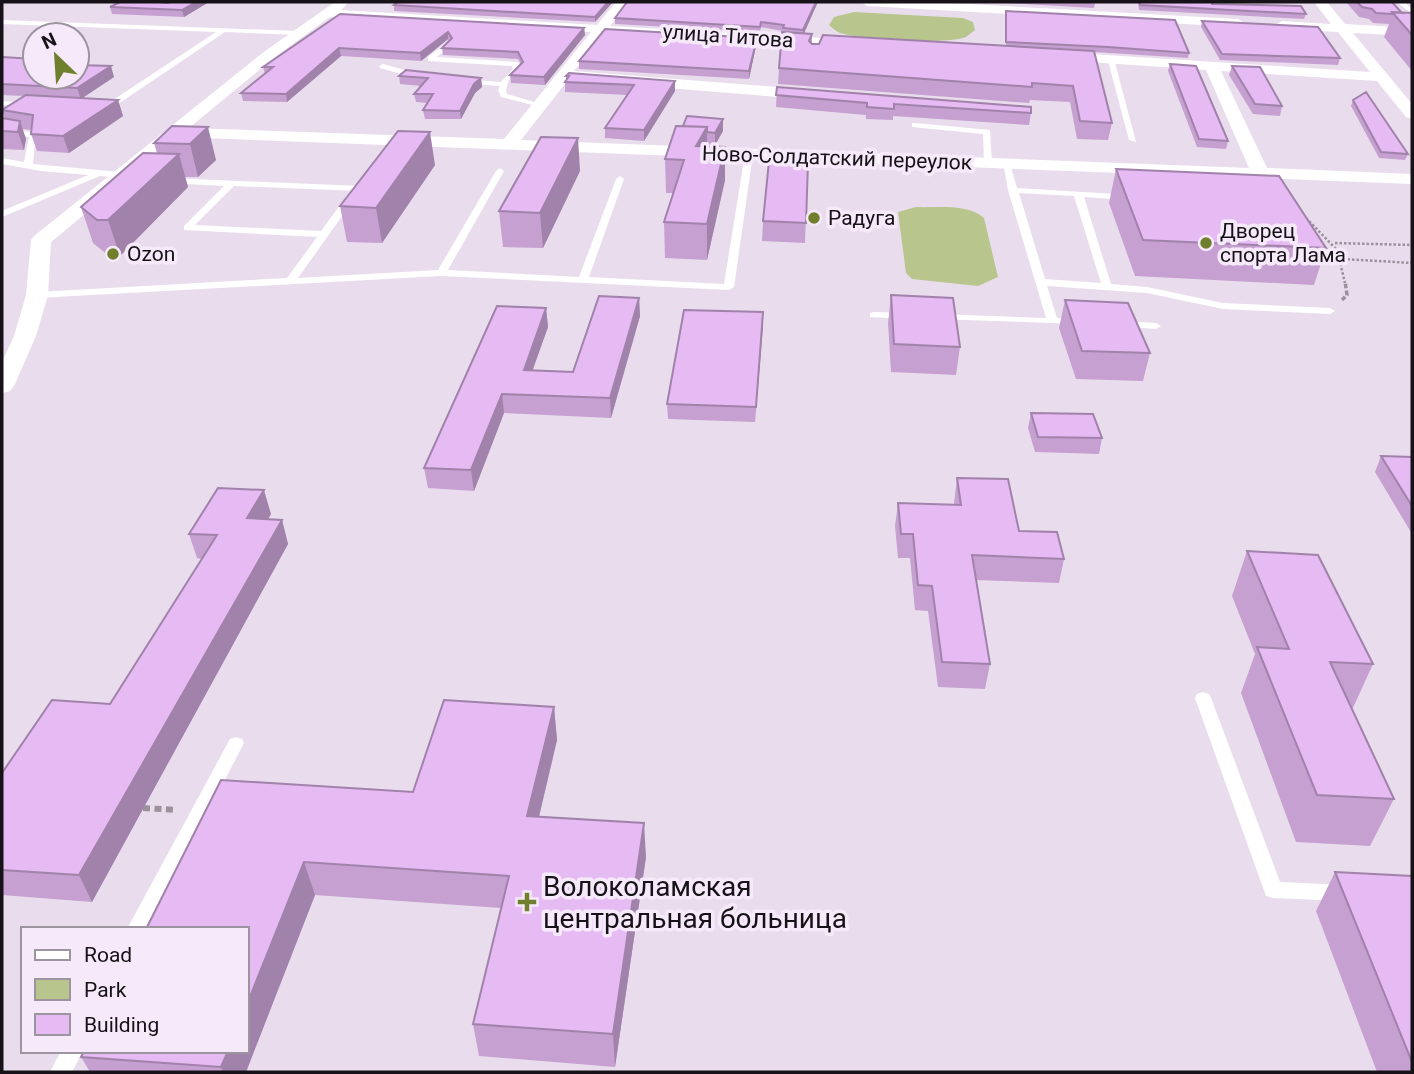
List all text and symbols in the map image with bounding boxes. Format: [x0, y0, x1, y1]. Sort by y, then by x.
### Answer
street label: улица Титова [662, 19, 794, 53]
north arrow [21, 21, 91, 91]
text: N [38, 28, 60, 54]
street label: Ново-Солдатский переулок [701, 141, 973, 175]
place label: Радуга [828, 206, 895, 230]
marker: Радуга [806, 210, 822, 226]
place label: Дворец спорта Лама [1220, 219, 1346, 267]
marker: Дворец спорта Лама [1198, 235, 1214, 251]
place label: Ozon [127, 242, 175, 266]
marker: Ozon [105, 246, 121, 262]
place label: Волоколамская центральная больница [543, 870, 847, 935]
marker: Волоколамская центральная больница [517, 892, 537, 912]
legend [21, 927, 248, 1053]
text: Road [84, 943, 132, 967]
text: Park [84, 978, 127, 1002]
text: Building [84, 1013, 159, 1037]

